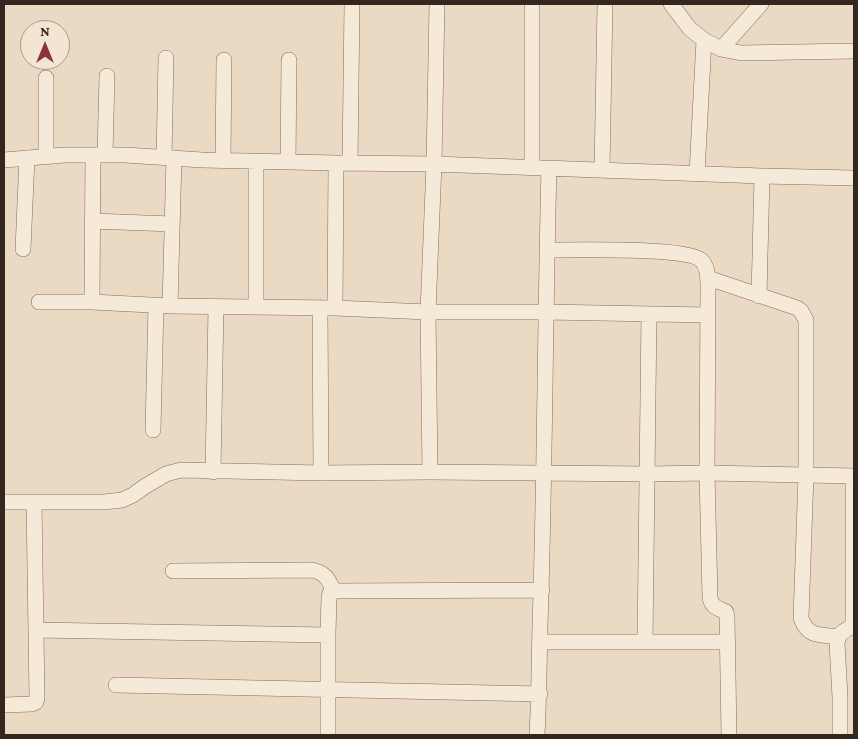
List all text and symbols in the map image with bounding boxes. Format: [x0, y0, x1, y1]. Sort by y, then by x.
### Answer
north arrow [20, 20, 70, 70]
text: N [40, 23, 50, 39]

